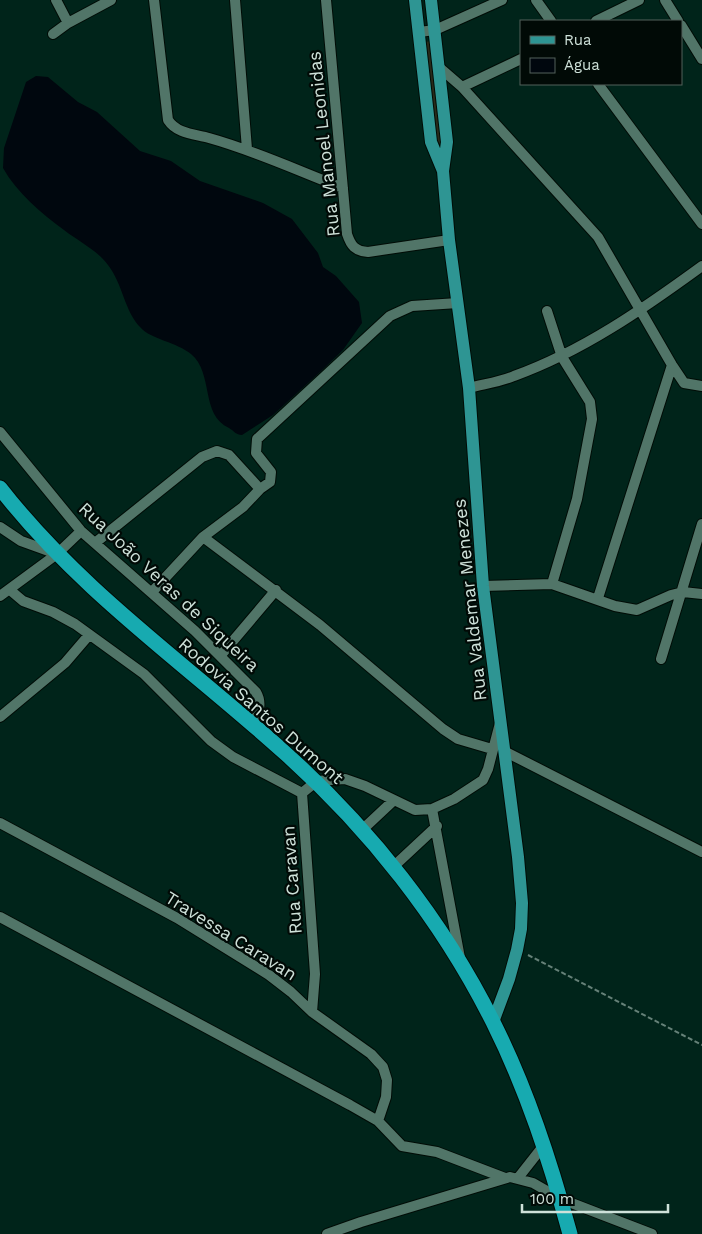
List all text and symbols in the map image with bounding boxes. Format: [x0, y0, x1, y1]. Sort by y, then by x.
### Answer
legend [520, 20, 682, 85]
text: Rua [564, 31, 592, 49]
street label: Rua Manoel Leonidas [303, 50, 344, 238]
text: Água [564, 56, 600, 74]
street label: Rua João Veras de Siqueira [75, 498, 264, 676]
street label: Rua Valdemar Menezes [448, 498, 491, 702]
street label: Rodovia Santos Dumont [175, 633, 348, 788]
street label: Rua Caravan [277, 825, 306, 935]
street label: Travessa Caravan [162, 887, 301, 985]
scale bar [522, 1182, 668, 1214]
text: 100 m [530, 1190, 574, 1208]

